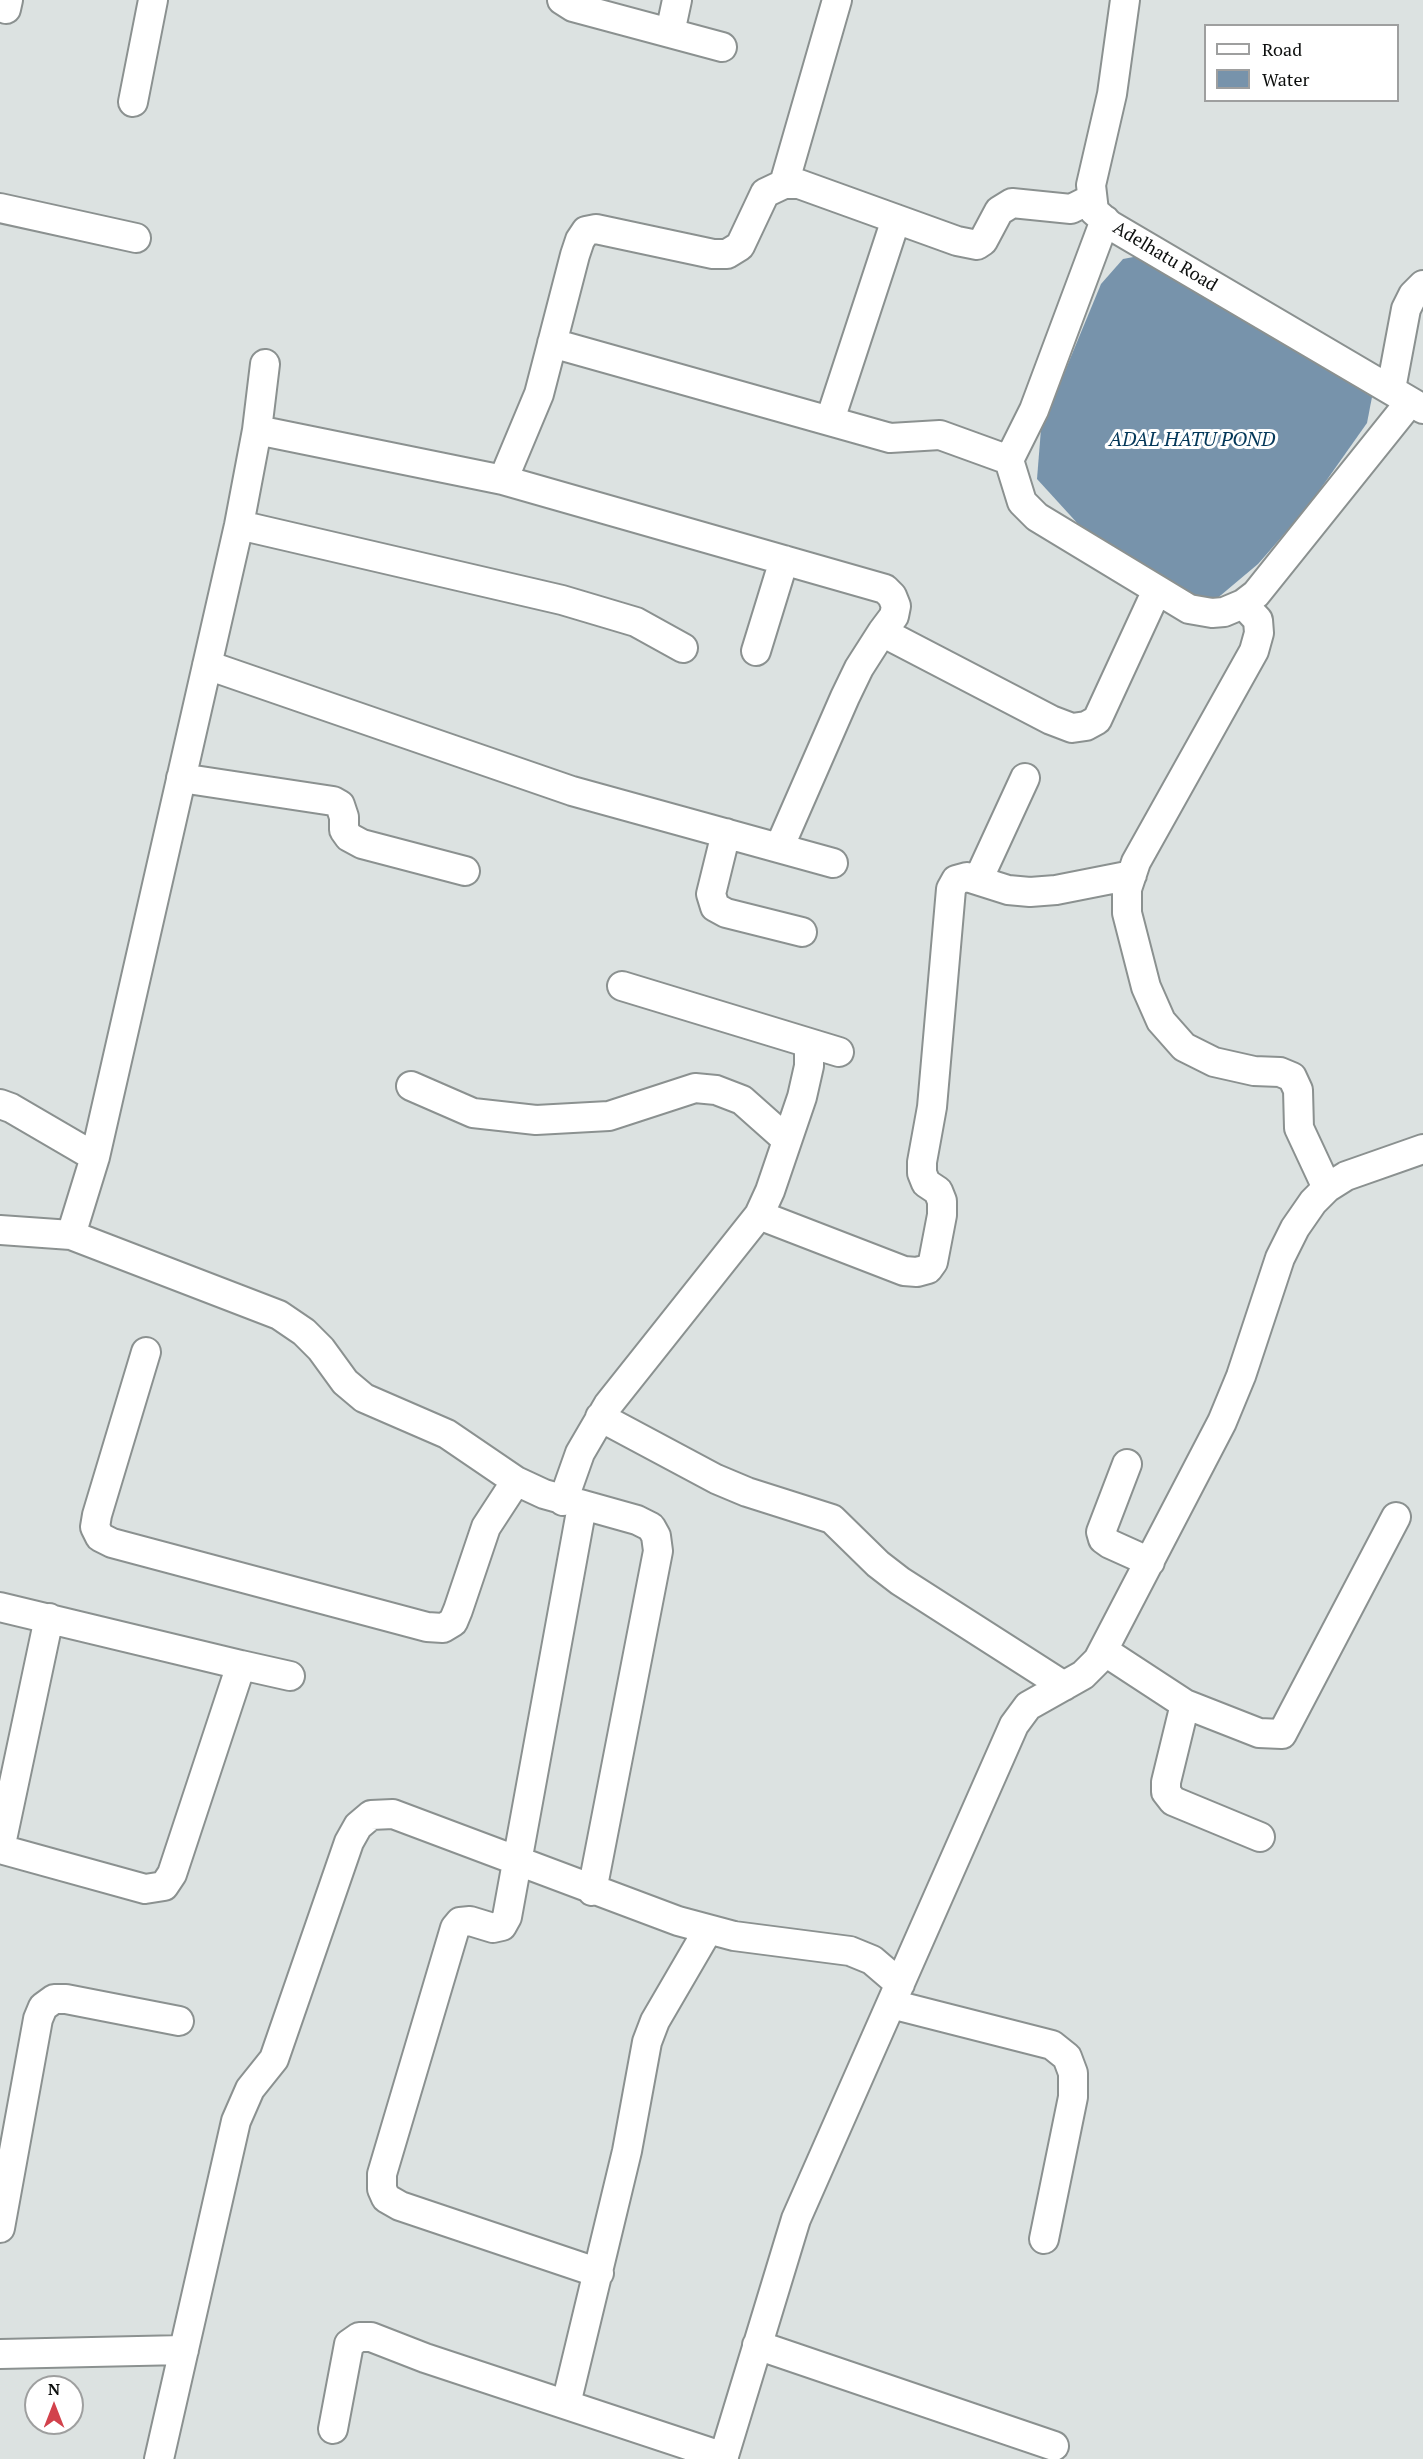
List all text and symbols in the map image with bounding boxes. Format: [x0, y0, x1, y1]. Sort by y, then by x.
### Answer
legend [1204, 24, 1399, 102]
text: Road [1262, 37, 1302, 61]
text: Water [1262, 67, 1309, 91]
street label: Adelhatu Road [1109, 217, 1221, 297]
water label: ADAL HATU POND [1109, 428, 1275, 452]
north arrow [24, 2375, 84, 2435]
text: N [48, 2378, 60, 2400]

